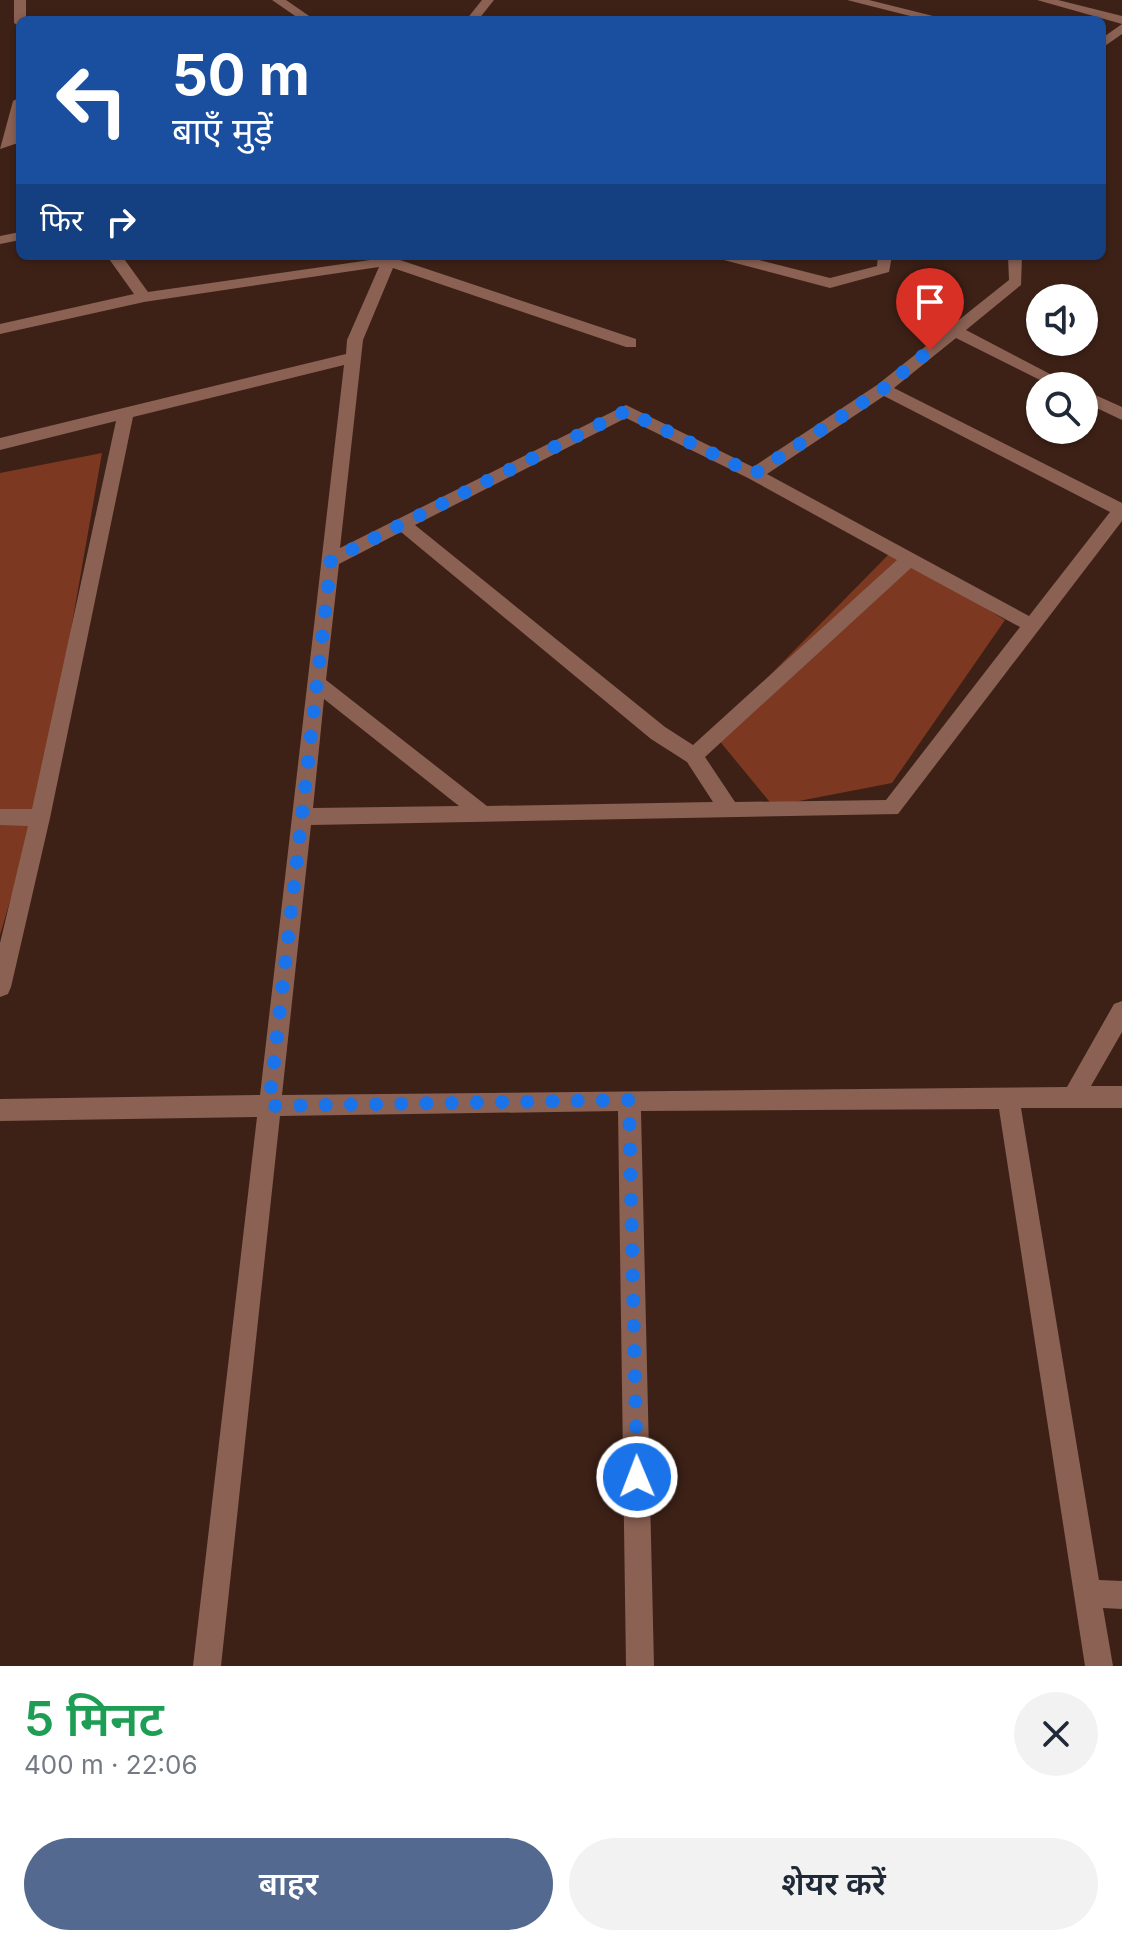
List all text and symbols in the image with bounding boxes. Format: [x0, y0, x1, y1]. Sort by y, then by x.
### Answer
text: 50 m [172, 41, 310, 109]
icon: left [40, 48, 144, 152]
text: बाएँ मुड़ें [172, 109, 273, 153]
icon: right [99, 200, 143, 244]
text: फिर [40, 202, 83, 238]
pin [896, 268, 964, 350]
icon: arrive [908, 280, 952, 324]
map controls [1026, 284, 1098, 444]
button: sound [1026, 284, 1098, 356]
button: search [1026, 372, 1098, 444]
position arrow [595, 1435, 679, 1519]
text: 5 मिनट [24, 1689, 164, 1748]
button: close [1014, 1692, 1098, 1776]
text: 400 m · 22:06 [24, 1749, 198, 1780]
button: बाहर [24, 1838, 553, 1930]
button: शेयर करें [569, 1838, 1098, 1930]

